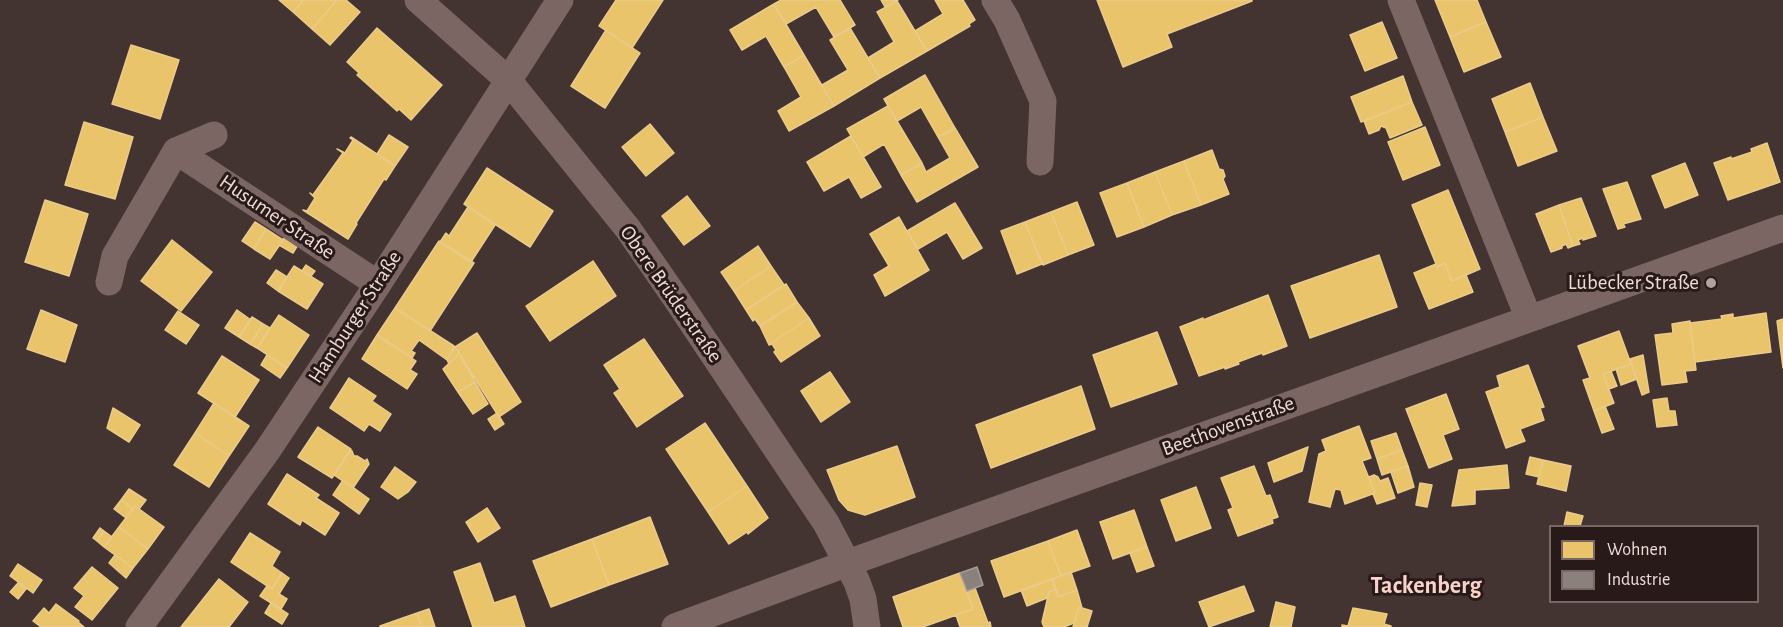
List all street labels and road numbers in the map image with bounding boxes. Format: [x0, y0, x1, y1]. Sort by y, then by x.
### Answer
street label: Husumer Straße [214, 169, 340, 265]
street label: Obere Brüderstraße [614, 221, 728, 367]
street label: Hamburger Straße [303, 246, 407, 388]
street label: Beethovenstraße [1158, 390, 1298, 462]

